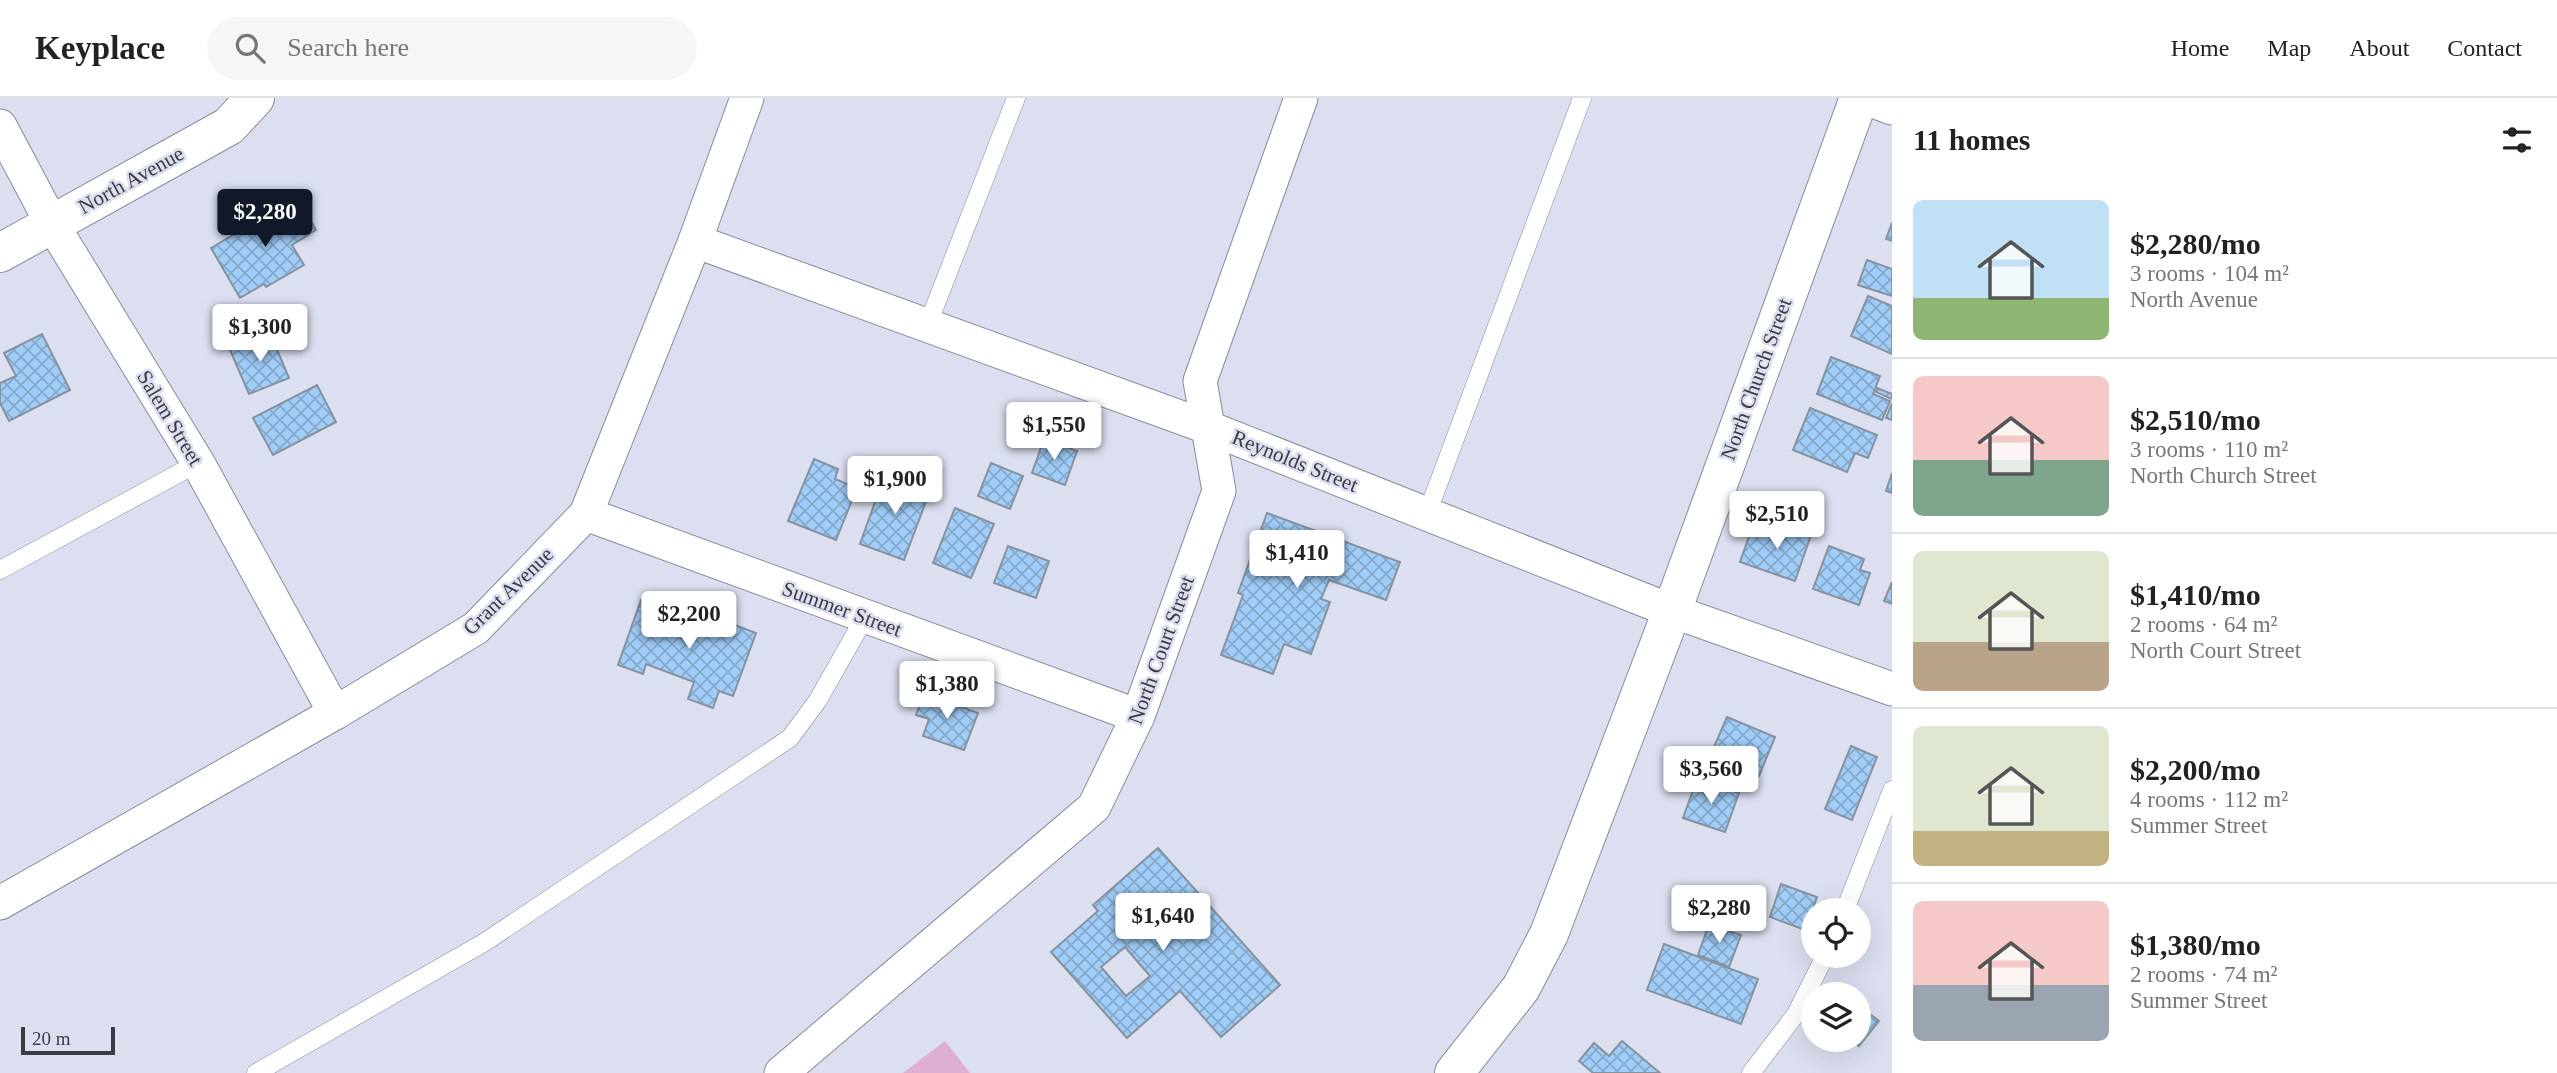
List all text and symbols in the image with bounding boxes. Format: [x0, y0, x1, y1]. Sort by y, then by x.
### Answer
search box [207, 17, 697, 80]
icon: search [231, 29, 269, 67]
text: Keyplace [35, 30, 165, 66]
text: Search here [287, 33, 409, 62]
text: Home [2171, 35, 2229, 61]
text: Map [2267, 35, 2311, 61]
text: About [2349, 35, 2409, 61]
text: Contact [2447, 35, 2522, 61]
icon: filters [2498, 121, 2536, 159]
text: 11 homes [1913, 123, 2031, 156]
street label: North Avenue [74, 141, 188, 219]
pin: $2,280 [208, 190, 322, 249]
text: $2,280 [233, 199, 297, 224]
text: $2,280/mo [2130, 227, 2261, 260]
icon: home [1969, 228, 2053, 312]
text: 3 rooms · 104 m² [2130, 261, 2289, 286]
text: North Avenue [2130, 287, 2258, 312]
street label: North Church Street [1716, 295, 1796, 463]
pin: $1,300 [203, 304, 317, 364]
text: $1,300 [228, 314, 292, 339]
street label: Salem Street [132, 366, 208, 470]
pin: $1,550 [997, 402, 1111, 462]
text: $2,510/mo [2130, 403, 2261, 436]
icon: home [1969, 404, 2053, 488]
text: $1,550 [1022, 412, 1086, 437]
street label: Reynolds Street [1229, 425, 1362, 497]
text: 3 rooms · 110 m² [2130, 437, 2288, 462]
pin: $1,900 [838, 456, 952, 516]
text: North Church Street [2130, 463, 2317, 488]
text: $1,900 [863, 466, 927, 491]
pin: $2,510 [1720, 491, 1834, 551]
text: $2,510 [1745, 501, 1809, 526]
pin: $1,410 [1240, 531, 1354, 590]
text: $1,410 [1265, 540, 1329, 565]
street label: Grant Avenue [458, 542, 558, 640]
street label: North Court Street [1123, 572, 1199, 728]
street label: Summer Street [779, 576, 905, 642]
text: $1,410/mo [2130, 578, 2261, 611]
icon: home [1969, 579, 2053, 663]
pin: $2,200 [632, 592, 746, 651]
text: $2,200 [657, 601, 721, 626]
text: 2 rooms · 64 m² [2130, 612, 2277, 637]
text: North Court Street [2130, 638, 2301, 663]
pin: $1,380 [890, 662, 1004, 721]
text: $1,380 [915, 671, 979, 696]
pin: $3,560 [1654, 746, 1768, 806]
text: $2,200/mo [2130, 753, 2261, 786]
icon: home [1969, 754, 2053, 838]
text: $3,560 [1679, 756, 1743, 781]
text: 4 rooms · 112 m² [2130, 787, 2288, 812]
text: Summer Street [2130, 813, 2267, 838]
pin: $2,280 [1662, 886, 1776, 945]
pin: $1,640 [1106, 894, 1220, 953]
text: $2,280 [1687, 895, 1751, 920]
map controls [1801, 898, 1871, 1052]
button: locate [1801, 898, 1871, 968]
text: $1,640 [1131, 903, 1195, 928]
text: $1,380/mo [2130, 928, 2261, 961]
icon: home [1969, 929, 2053, 1013]
text: 2 rooms · 74 m² [2130, 962, 2277, 987]
button: layers [1801, 982, 1871, 1052]
text: Summer Street [2130, 988, 2267, 1013]
scale bar [21, 1024, 116, 1056]
text: 20 m [32, 1028, 71, 1049]

